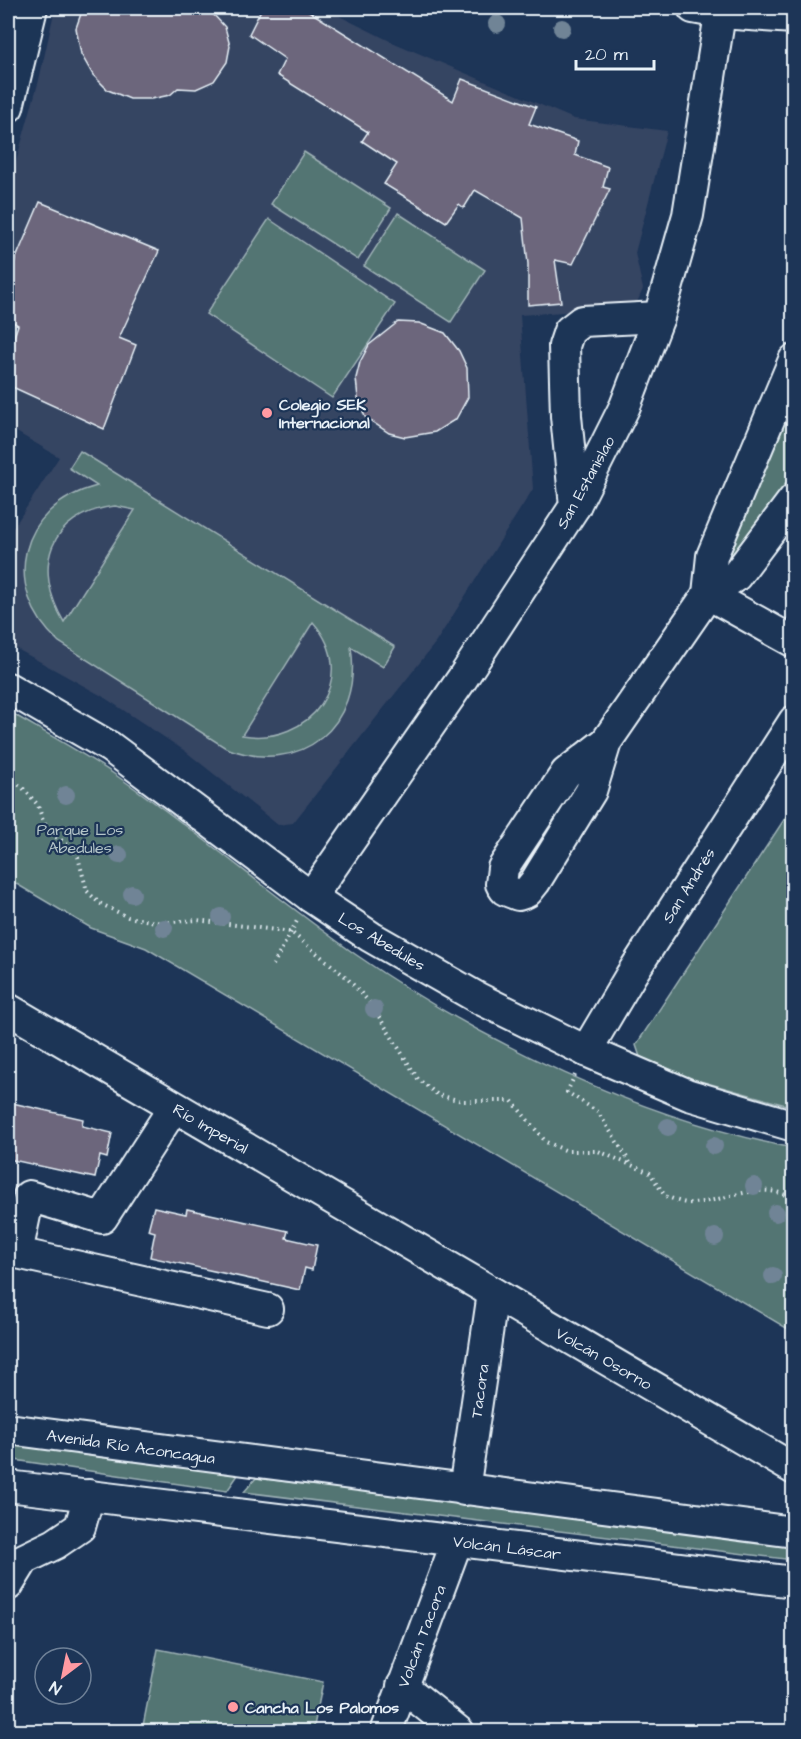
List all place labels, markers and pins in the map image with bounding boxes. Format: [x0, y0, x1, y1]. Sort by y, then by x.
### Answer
place label: Colegio SEK Internacional [279, 394, 370, 434]
marker: Colegio SEK Internacional [260, 406, 274, 420]
place label: Cancha Los Palomos [245, 1697, 399, 1719]
marker: Cancha Los Palomos [226, 1700, 240, 1714]

